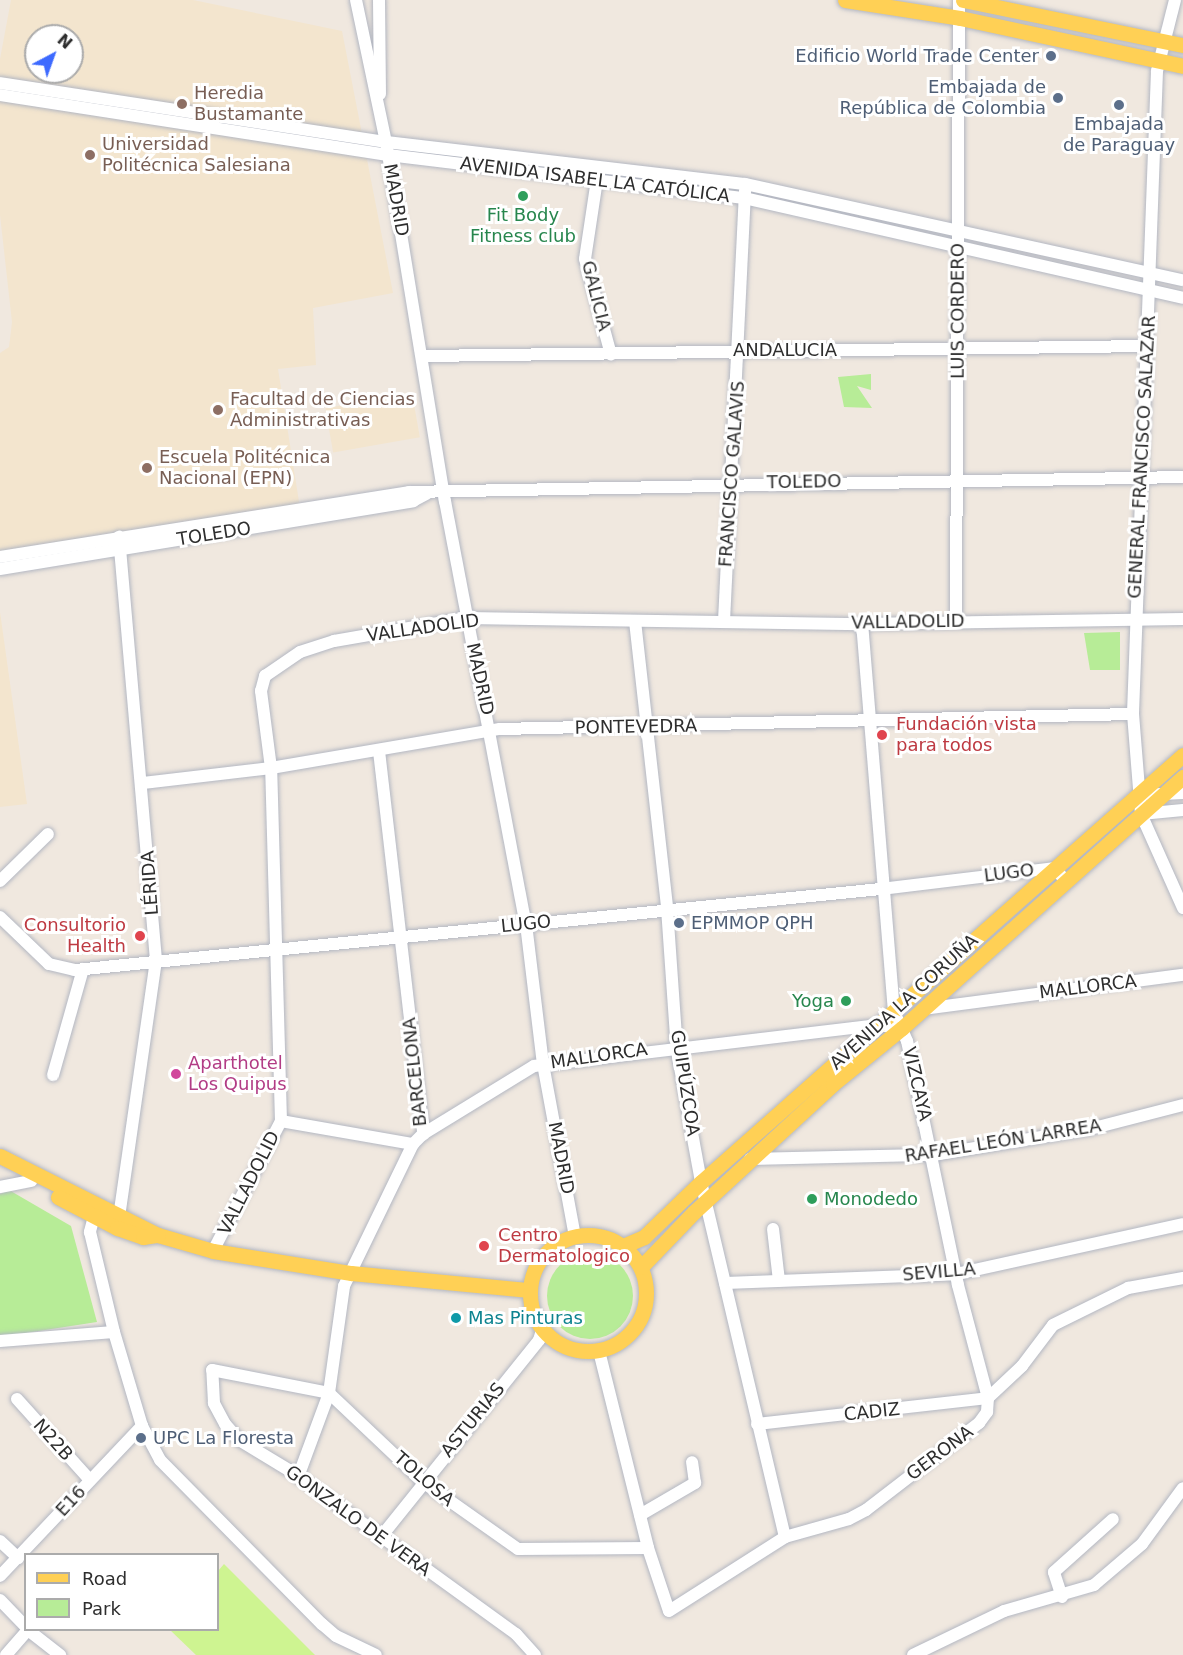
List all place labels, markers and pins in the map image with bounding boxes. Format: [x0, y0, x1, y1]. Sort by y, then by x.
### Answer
place label: Edificio World Trade Center [795, 45, 1039, 67]
marker: Edificio World Trade Center [1044, 49, 1058, 63]
place label: Embajada de República de Colombia [840, 77, 1046, 119]
place label: Heredia Bustamante [194, 83, 303, 125]
marker: Embajada de República de Colombia [1051, 91, 1065, 105]
marker: Heredia Bustamante [175, 97, 189, 111]
marker: Embajada de Paraguay [1112, 98, 1126, 112]
place label: Embajada de Paraguay [1063, 114, 1175, 156]
place label: Universidad Politécnica Salesiana [102, 134, 291, 176]
marker: Universidad Politécnica Salesiana [83, 148, 97, 162]
marker: Fit Body Fitness club [516, 189, 530, 203]
place label: Fit Body Fitness club [470, 205, 576, 248]
place label: Facultad de Ciencias Administrativas [230, 389, 415, 432]
marker: Facultad de Ciencias Administrativas [211, 403, 225, 417]
place label: Escuela Politécnica Nacional (EPN) [159, 447, 330, 490]
marker: Escuela Politécnica Nacional (EPN) [140, 461, 154, 475]
place label: Fundación vista para todos [896, 714, 1037, 756]
marker: Fundación vista para todos [873, 726, 891, 744]
place label: EPMMOP QPH [691, 912, 814, 934]
place label: Consultorio Health [24, 915, 126, 958]
marker: EPMMOP QPH [672, 916, 686, 930]
marker: Consultorio Health [131, 927, 149, 945]
place label: Yoga [792, 990, 834, 1012]
marker: Yoga [839, 994, 853, 1008]
place label: Aparthotel Los Quipus [188, 1053, 287, 1096]
marker: Aparthotel Los Quipus [169, 1067, 183, 1081]
place label: Monodedo [824, 1188, 918, 1210]
marker: Monodedo [805, 1192, 819, 1206]
place label: Centro Dermatologico [498, 1225, 630, 1268]
marker: Centro Dermatologico [475, 1237, 493, 1255]
place label: Mas Pinturas [468, 1307, 583, 1329]
marker: Mas Pinturas [449, 1311, 463, 1325]
place label: UPC La Floresta [153, 1427, 294, 1449]
marker: UPC La Floresta [134, 1431, 148, 1445]

